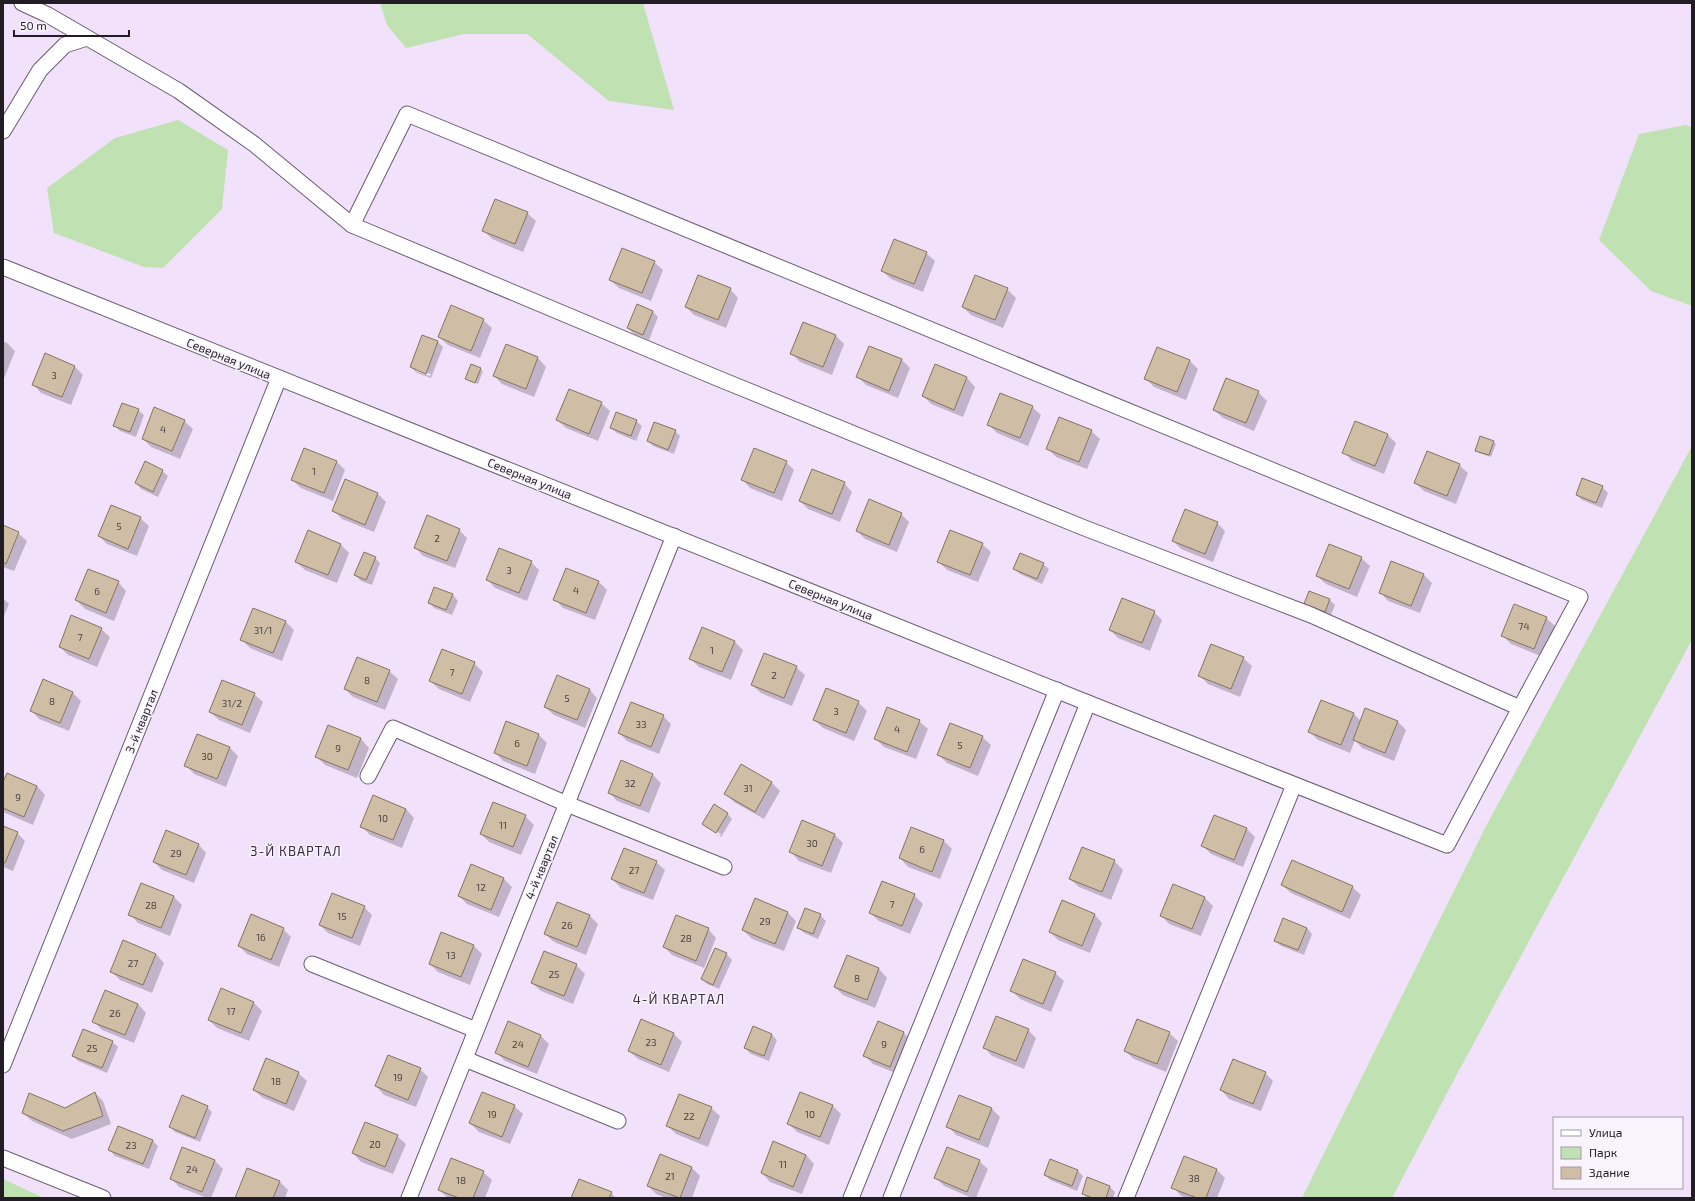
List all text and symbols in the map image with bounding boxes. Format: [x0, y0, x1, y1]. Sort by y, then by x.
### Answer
scale bar [14, 12, 129, 38]
text: 50 m [20, 18, 47, 32]
street label: Северная улица [184, 335, 273, 382]
house number: 3 [51, 369, 57, 381]
house number: 4 [160, 423, 166, 435]
street label: Северная улица [485, 455, 574, 502]
house number: 1 [312, 465, 316, 477]
house number: 5 [116, 520, 122, 532]
house number: 2 [434, 532, 440, 544]
house number: 3 [506, 564, 512, 576]
street label: Северная улица [786, 576, 875, 623]
house number: 4 [573, 584, 579, 596]
house number: 6 [94, 585, 100, 597]
house number: 74 [1518, 620, 1530, 632]
house number: 31/1 [254, 624, 272, 636]
house number: 7 [77, 631, 83, 643]
house number: 1 [710, 644, 714, 656]
house number: 7 [449, 666, 455, 678]
house number: 2 [771, 669, 777, 681]
house number: 8 [364, 674, 370, 686]
street label: 3-й квартал [122, 687, 160, 755]
house number: 5 [564, 692, 570, 704]
house number: 8 [49, 695, 55, 707]
house number: 31/2 [222, 697, 243, 709]
house number: 3 [833, 705, 839, 717]
house number: 33 [635, 718, 647, 730]
house number: 4 [894, 723, 900, 735]
house number: 6 [514, 737, 520, 749]
house number: 5 [957, 739, 963, 751]
house number: 9 [335, 742, 341, 754]
house number: 30 [201, 750, 213, 762]
house number: 32 [624, 777, 636, 789]
house number: 31 [743, 782, 753, 794]
house number: 9 [15, 791, 21, 803]
house number: 10 [378, 812, 388, 824]
house number: 11 [499, 819, 507, 831]
street label: 4-й квартал [522, 833, 560, 901]
house number: 30 [806, 837, 818, 849]
district label: 3-Й КВАРТАЛ [250, 843, 342, 859]
house number: 6 [919, 843, 925, 855]
house number: 29 [170, 847, 182, 859]
house number: 27 [629, 864, 639, 876]
house number: 12 [476, 881, 486, 893]
house number: 7 [889, 898, 895, 910]
house number: 28 [145, 899, 157, 911]
house number: 15 [337, 910, 347, 922]
house number: 29 [759, 915, 771, 927]
house number: 26 [561, 919, 573, 931]
house number: 16 [256, 931, 266, 943]
house number: 28 [680, 932, 692, 944]
house number: 13 [446, 949, 456, 961]
house number: 27 [128, 957, 138, 969]
house number: 25 [549, 968, 559, 980]
house number: 8 [854, 972, 860, 984]
district label: 4-Й КВАРТАЛ [633, 991, 725, 1007]
house number: 17 [226, 1005, 236, 1017]
house number: 26 [109, 1007, 121, 1019]
house number: 23 [645, 1036, 657, 1048]
house number: 24 [512, 1038, 524, 1050]
house number: 9 [881, 1038, 887, 1050]
house number: 25 [87, 1042, 97, 1054]
house number: 19 [393, 1071, 403, 1083]
house number: 18 [271, 1075, 281, 1087]
house number: 19 [487, 1108, 497, 1120]
house number: 10 [805, 1108, 815, 1120]
house number: 22 [683, 1110, 695, 1122]
legend [1553, 1117, 1683, 1189]
text: Улица [1589, 1125, 1622, 1139]
house number: 20 [369, 1138, 381, 1150]
house number: 23 [125, 1139, 137, 1151]
text: Парк [1589, 1145, 1618, 1159]
house number: 11 [779, 1158, 787, 1170]
house number: 24 [186, 1163, 198, 1175]
text: Здание [1589, 1165, 1630, 1179]
house number: 21 [665, 1170, 675, 1182]
house number: 38 [1188, 1172, 1200, 1184]
house number: 18 [456, 1174, 466, 1186]

